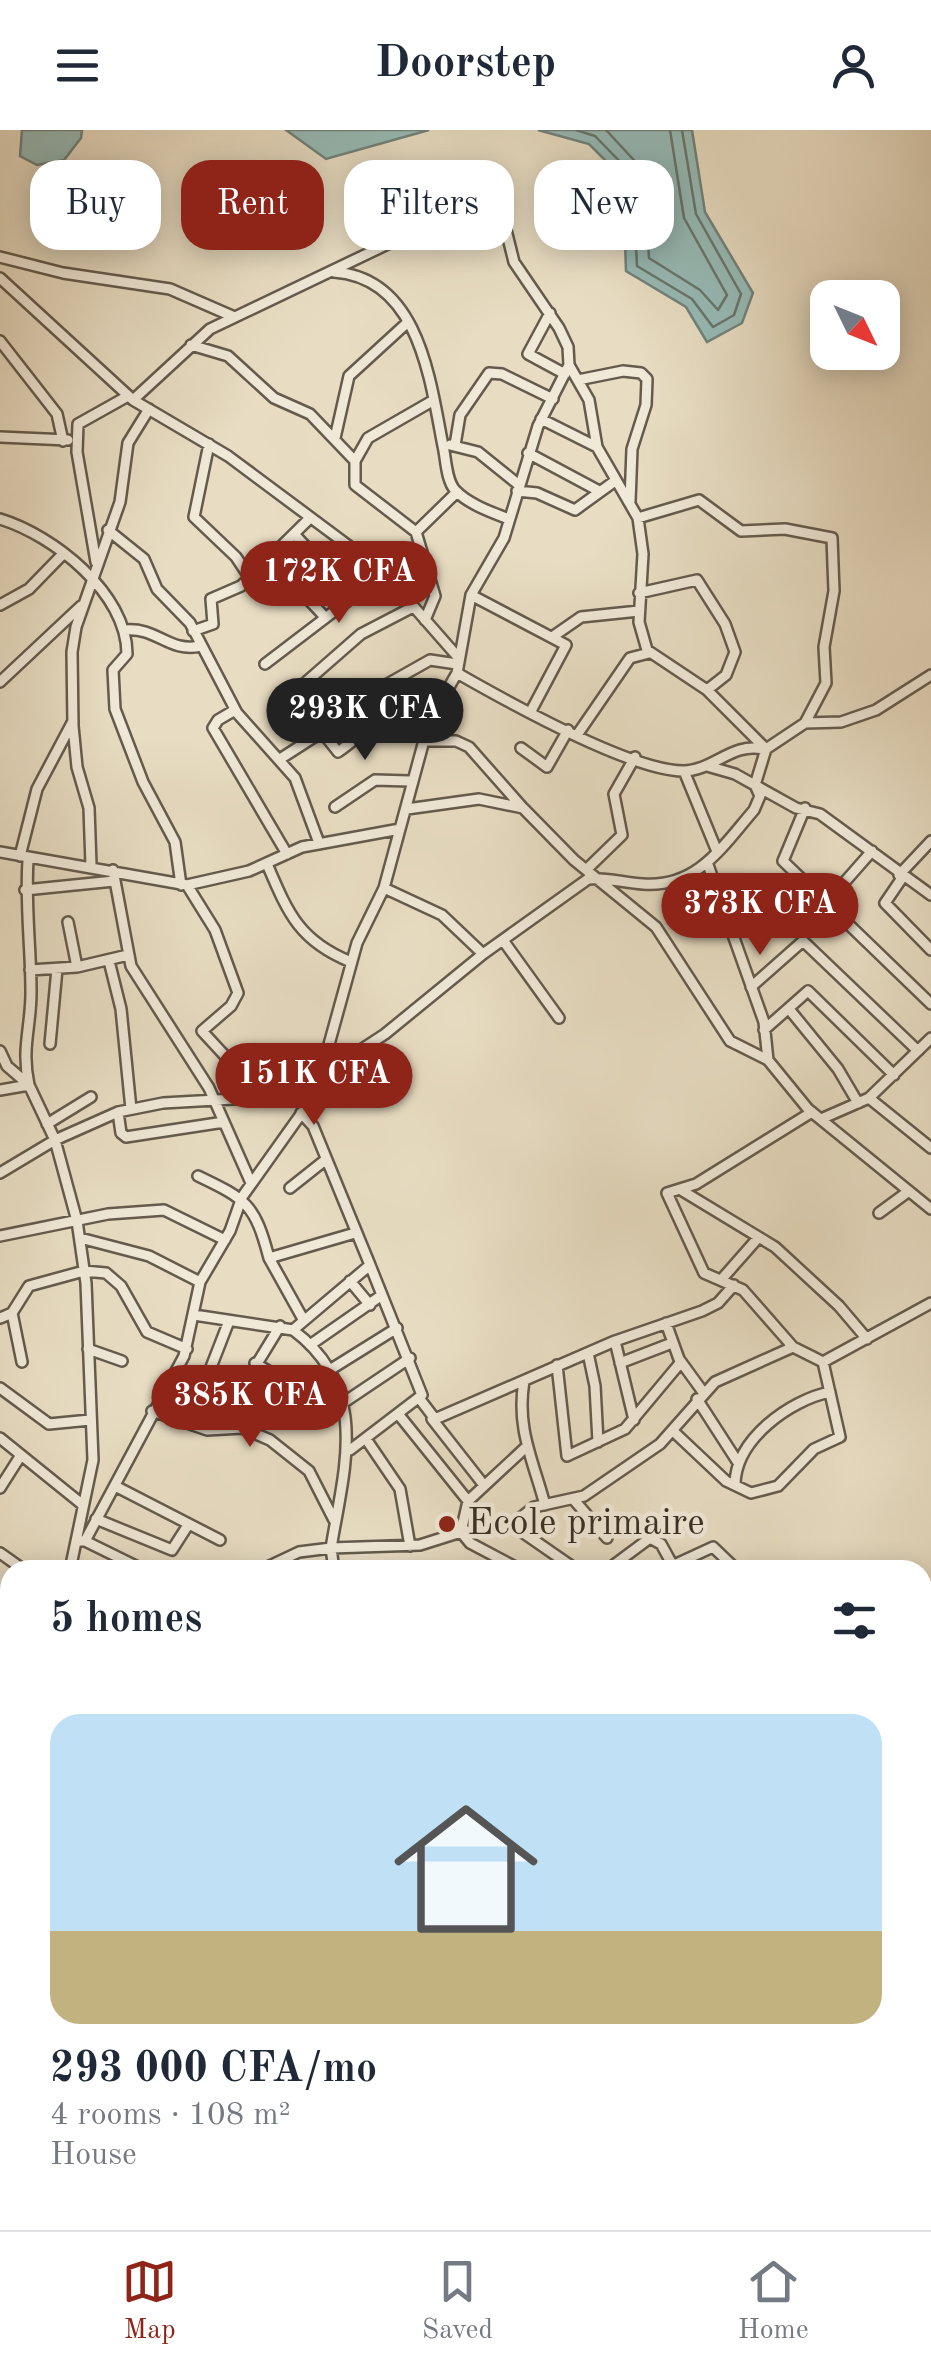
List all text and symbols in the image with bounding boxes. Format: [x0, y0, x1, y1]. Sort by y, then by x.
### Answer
icon: menu [50, 38, 105, 93]
icon: person [826, 38, 881, 93]
text: Doorstep [375, 42, 556, 87]
chip: Buy [30, 160, 161, 250]
chip: Rent [181, 160, 324, 250]
chip: Filters [344, 160, 514, 250]
chip: New [534, 160, 674, 250]
north arrow [810, 280, 900, 370]
map controls [810, 280, 900, 370]
pin: 172K CFA [236, 541, 442, 626]
text: 172K CFA [262, 557, 416, 589]
pin: 293K CFA [262, 678, 468, 763]
text: 293K CFA [288, 694, 442, 726]
pin: 373K CFA [657, 873, 863, 958]
text: 373K CFA [683, 889, 837, 921]
pin: 151K CFA [211, 1043, 417, 1128]
text: 151K CFA [237, 1059, 391, 1091]
pin: 385K CFA [147, 1365, 353, 1450]
text: 385K CFA [173, 1381, 327, 1413]
place label: Ecole primaire [467, 1505, 705, 1543]
marker: Ecole primaire [436, 1513, 458, 1535]
icon: filters [827, 1593, 882, 1648]
text: 5 homes [50, 1599, 202, 1641]
icon: home [376, 1779, 556, 1959]
text: 293 000 CFA/mo [50, 2049, 377, 2091]
text: 4 rooms · 108 m² [50, 2100, 291, 2132]
text: House [50, 2140, 137, 2172]
tab: Map [122, 2254, 177, 2349]
tab: Saved [422, 2254, 493, 2349]
tab: Home [738, 2254, 809, 2349]

